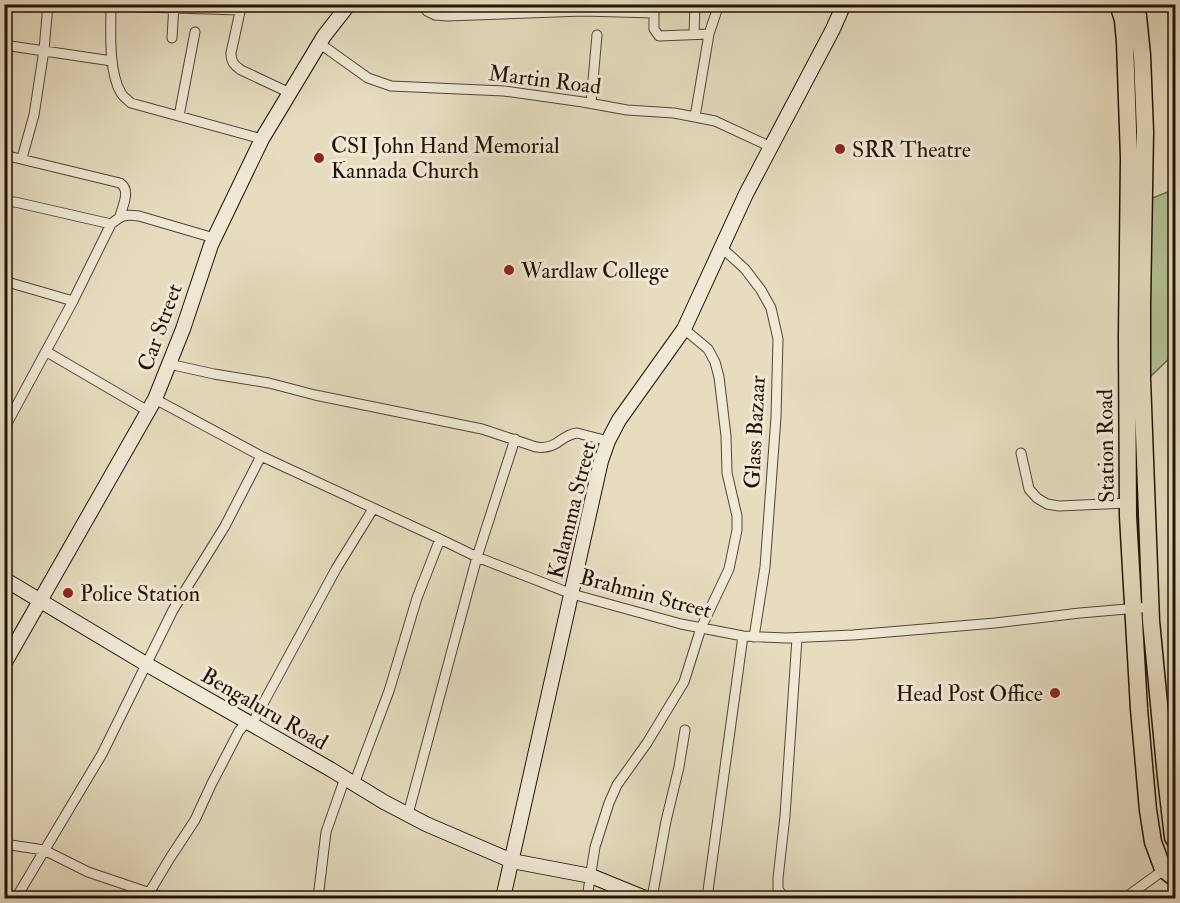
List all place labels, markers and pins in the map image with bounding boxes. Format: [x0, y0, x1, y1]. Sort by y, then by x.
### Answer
place label: CSI John Hand Memorial Kannada Church [331, 132, 560, 185]
place label: SRR Theatre [852, 136, 971, 164]
marker: SRR Theatre [833, 142, 847, 156]
marker: CSI John Hand Memorial Kannada Church [312, 151, 326, 165]
place label: Wardlaw College [520, 257, 669, 285]
marker: Wardlaw College [502, 263, 516, 277]
place label: Police Station [80, 580, 200, 608]
marker: Police Station [61, 586, 75, 600]
place label: Head Post Office [896, 680, 1043, 708]
marker: Head Post Office [1048, 686, 1062, 700]

